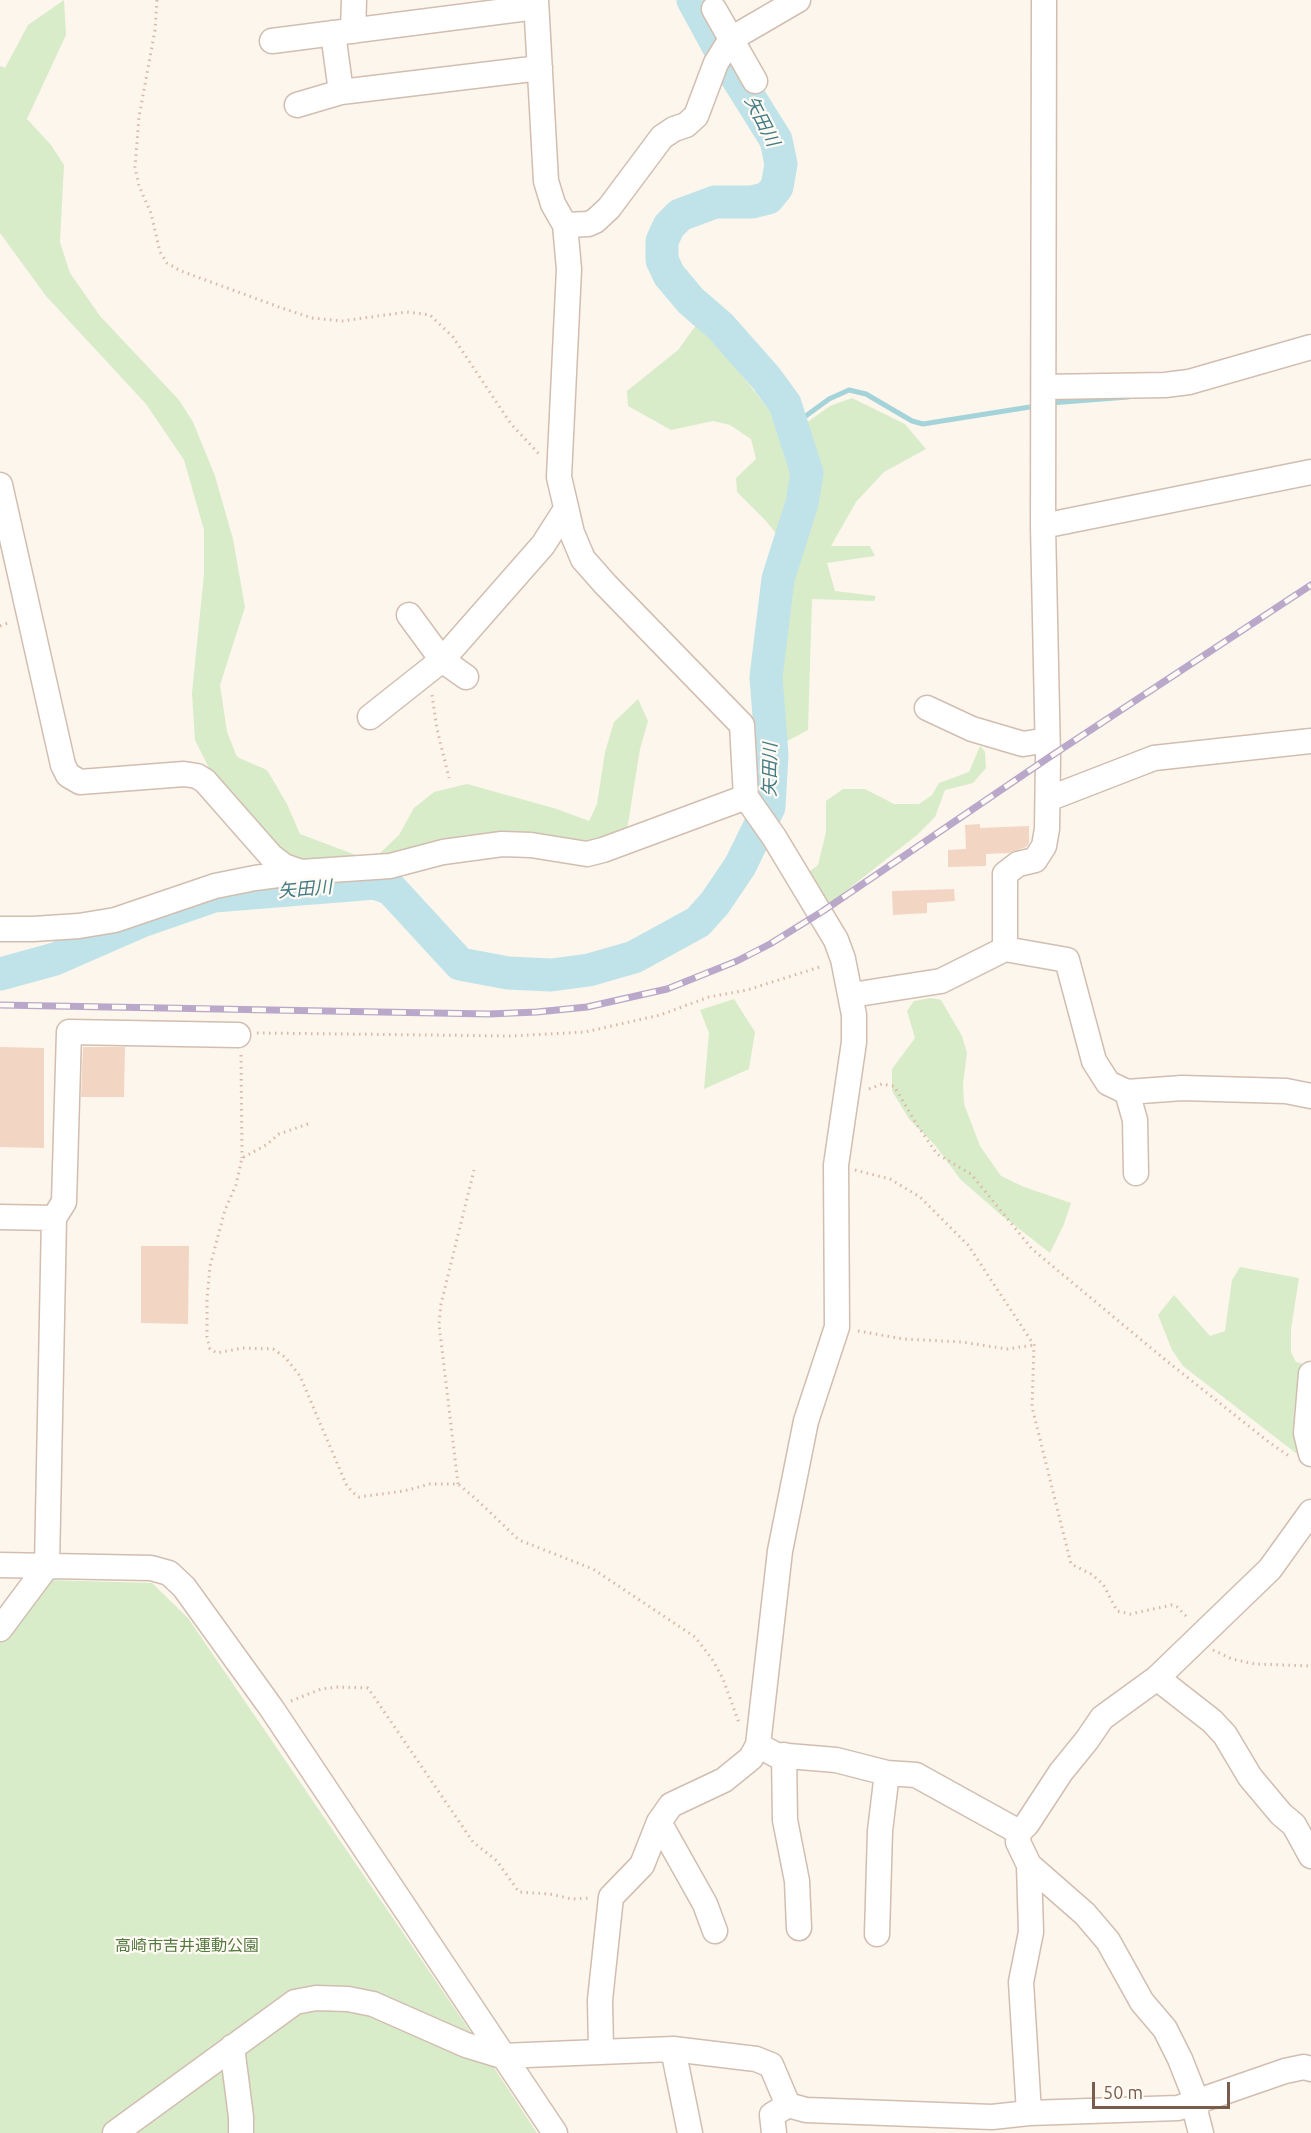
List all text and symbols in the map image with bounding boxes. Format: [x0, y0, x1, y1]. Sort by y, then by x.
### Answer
water label: 矢田川 [740, 92, 784, 150]
water label: 矢田川 [759, 743, 781, 797]
water label: 矢田川 [277, 876, 333, 902]
park label: 高崎市吉井運動公園 [115, 1936, 259, 1956]
scale bar [1095, 2070, 1233, 2108]
text: 50 m [1103, 2082, 1143, 2102]

